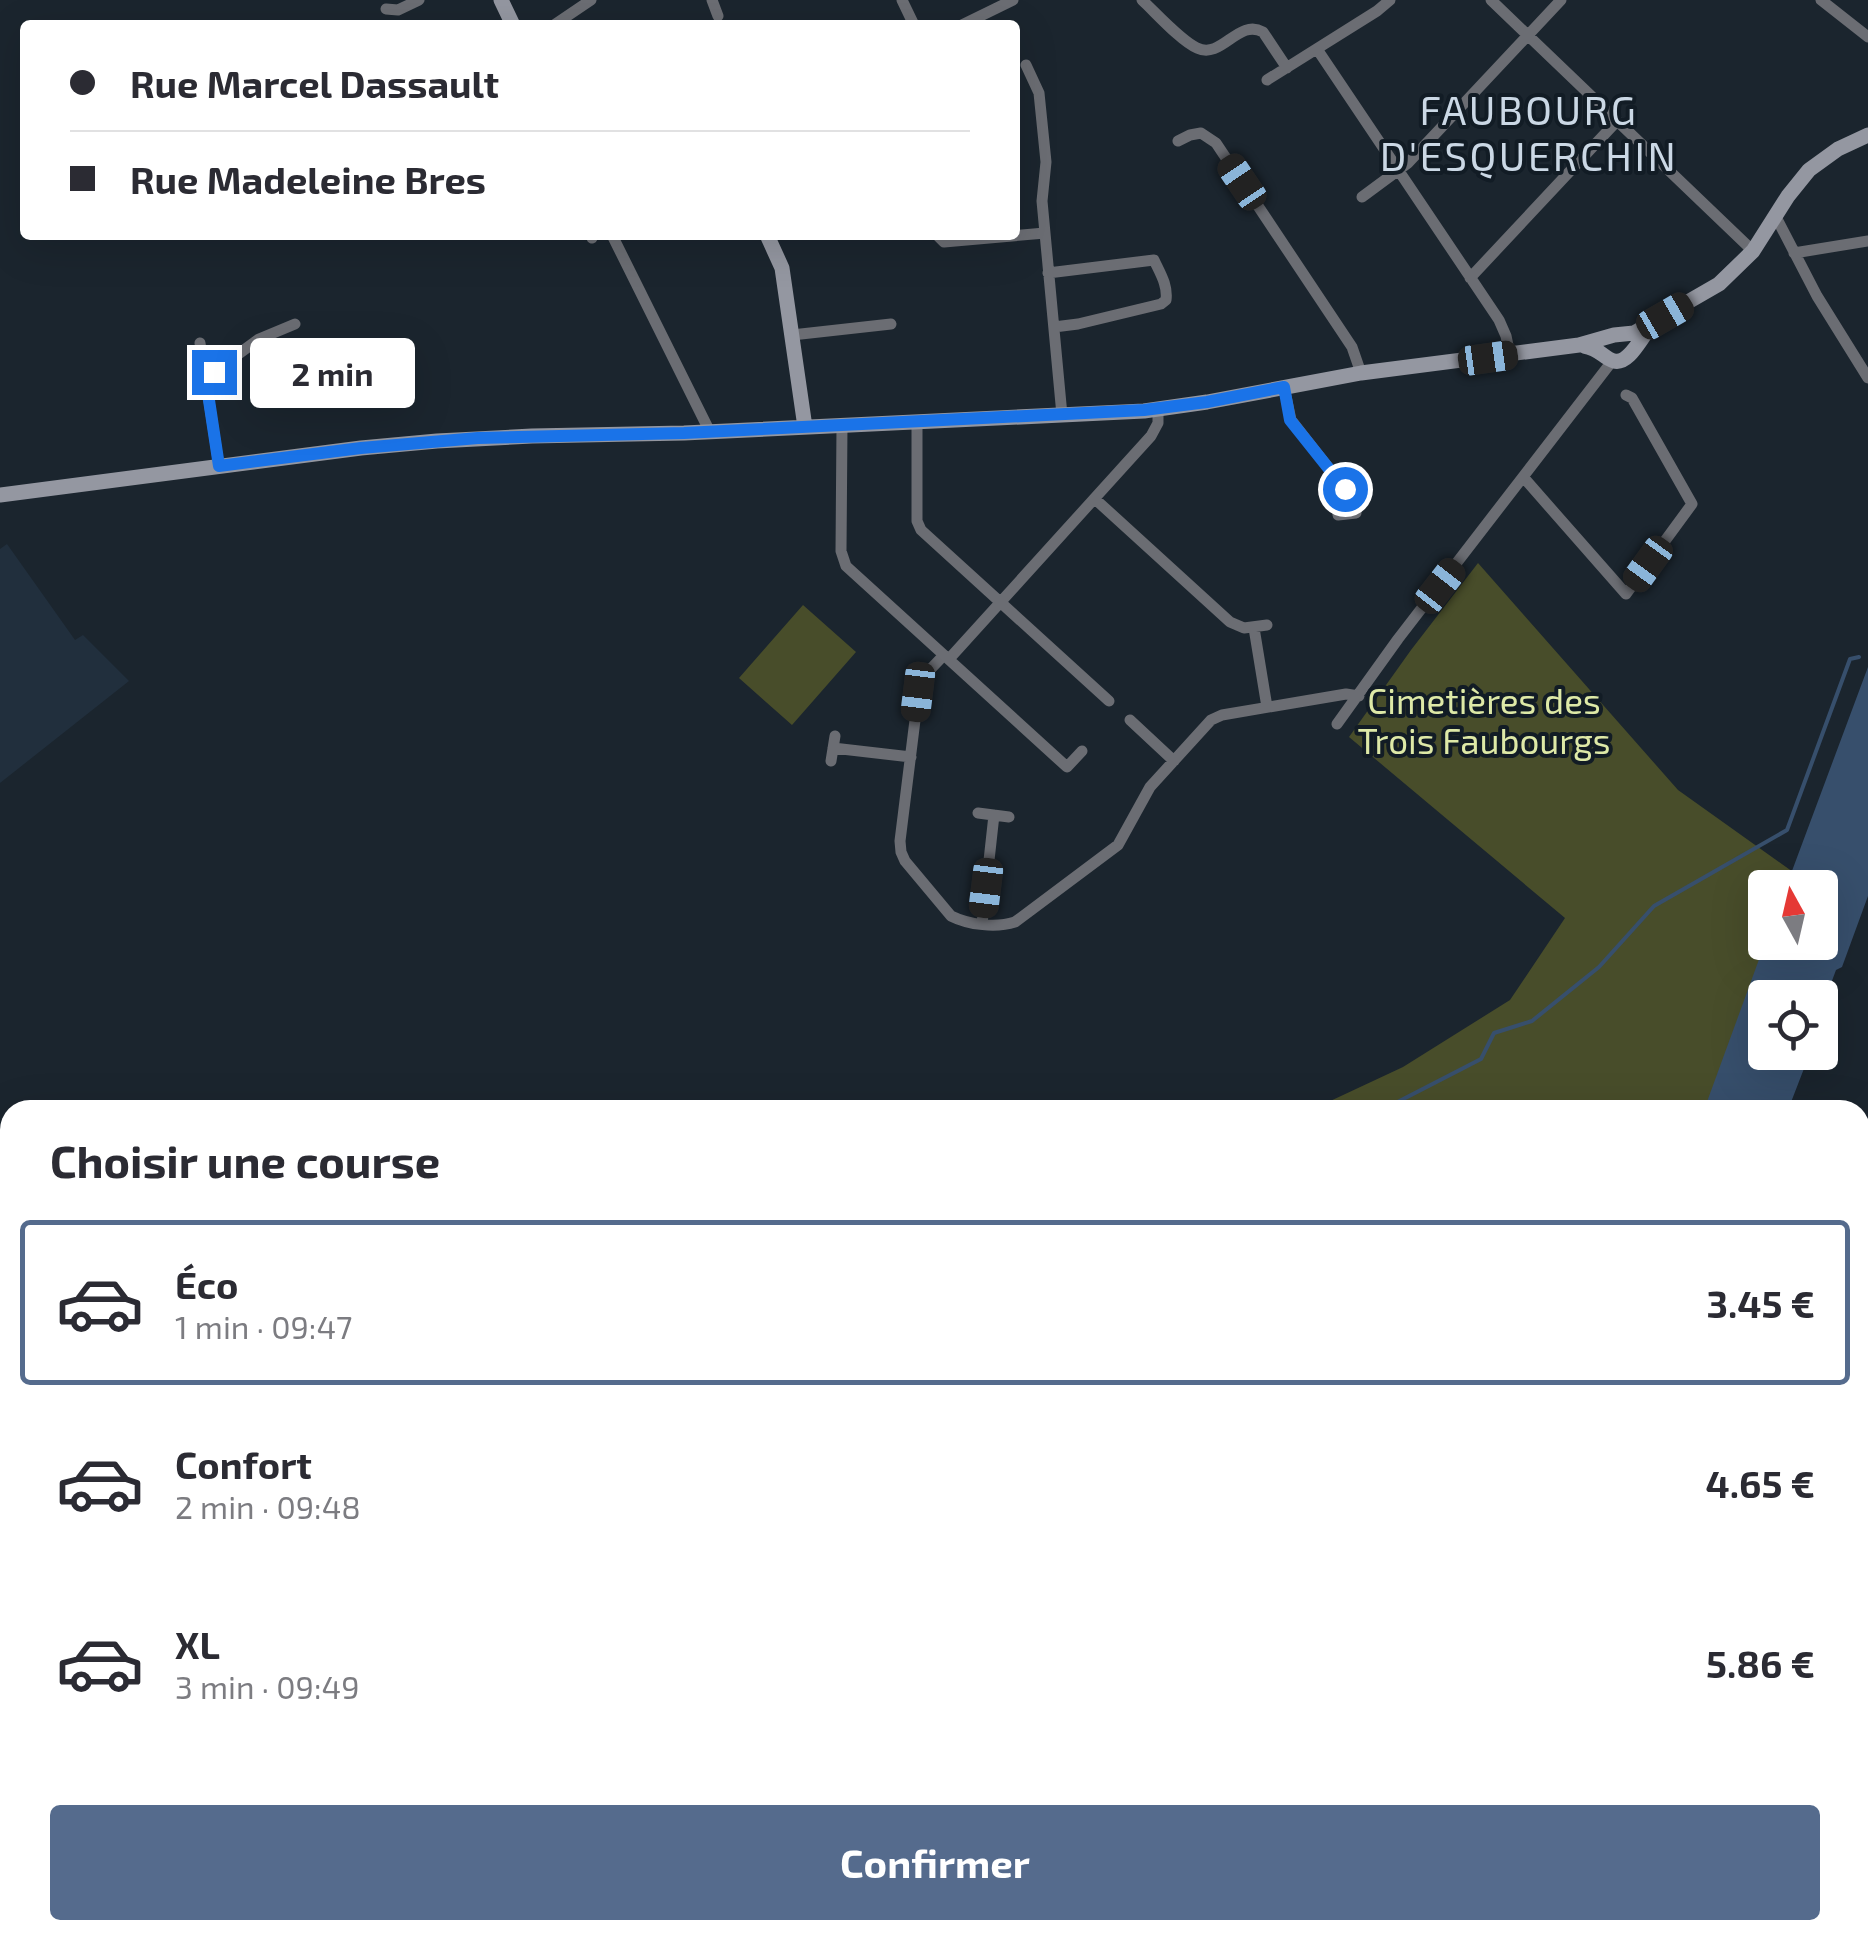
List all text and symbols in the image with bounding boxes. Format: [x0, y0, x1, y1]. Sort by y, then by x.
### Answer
text: Rue Marcel Dassault [130, 60, 499, 106]
district label: FAUBOURG D'ESQUERCHIN [1380, 85, 1678, 179]
car [1213, 149, 1271, 215]
text: Rue Madeleine Bres [130, 156, 486, 202]
car [1632, 288, 1698, 344]
callout: 2 min [249, 337, 414, 407]
car [1456, 339, 1520, 377]
route end [192, 350, 237, 395]
text: 2 min [292, 354, 373, 392]
route start [1323, 467, 1368, 512]
car [1618, 531, 1678, 597]
car [1410, 553, 1470, 619]
car [899, 660, 937, 724]
park label: Cimetières des Trois Faubourgs [1357, 679, 1611, 761]
car [967, 856, 1005, 920]
north arrow [1748, 870, 1838, 960]
map controls [1748, 870, 1838, 1070]
button: locate [1748, 980, 1838, 1070]
text: Choisir une course [50, 1133, 440, 1187]
icon: car [55, 1258, 145, 1348]
text: Éco [175, 1261, 238, 1307]
text: 3.45 € [1707, 1280, 1815, 1326]
text: 1 min · 09:47 [175, 1307, 352, 1345]
icon: car [55, 1438, 145, 1528]
text: Confort [175, 1441, 312, 1487]
text: 4.65 € [1706, 1460, 1815, 1506]
text: 2 min · 09:48 [175, 1487, 361, 1525]
icon: car [55, 1618, 145, 1708]
text: XL [175, 1621, 220, 1667]
text: 5.86 € [1706, 1640, 1815, 1686]
text: 3 min · 09:49 [175, 1667, 359, 1705]
button: Confirmer [50, 1805, 1820, 1920]

